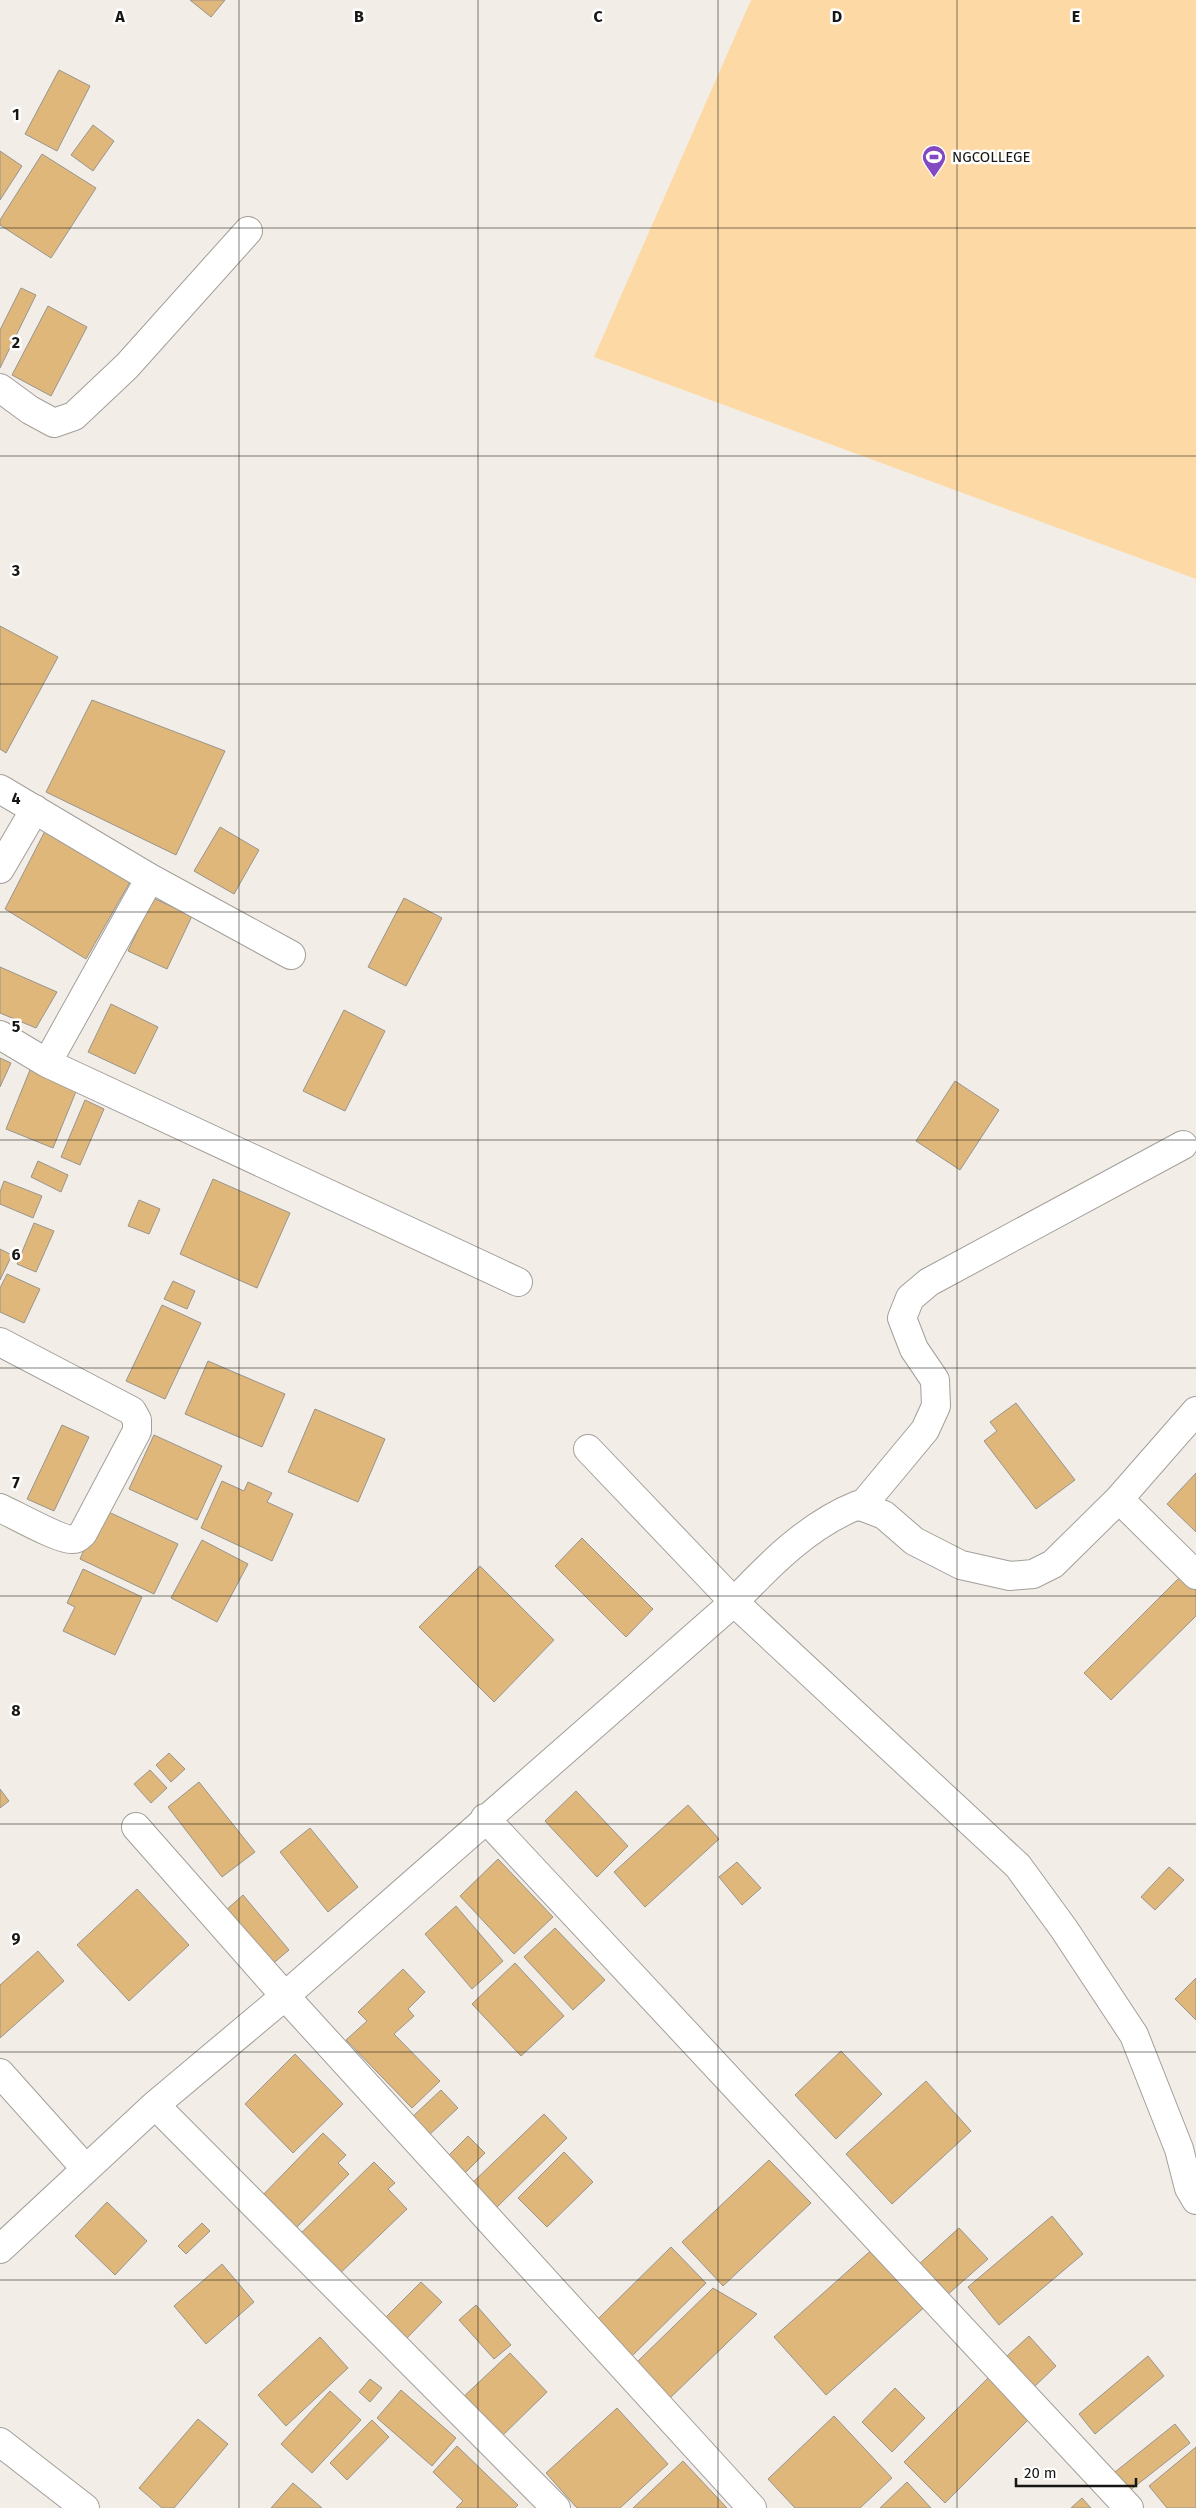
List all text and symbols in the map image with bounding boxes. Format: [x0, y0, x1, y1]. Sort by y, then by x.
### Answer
text: A [114, 7, 125, 26]
text: B [354, 7, 364, 26]
text: C [593, 7, 603, 26]
text: D [832, 7, 842, 26]
text: E [1072, 7, 1080, 26]
text: 1 [12, 105, 20, 124]
sports icon: NGCOLLEGE [921, 144, 947, 178]
place label: NGCOLLEGE [952, 148, 1030, 166]
text: 2 [12, 333, 20, 352]
text: 3 [11, 561, 20, 580]
text: 4 [11, 789, 21, 808]
text: 5 [12, 1017, 21, 1036]
text: 6 [11, 1245, 21, 1264]
text: 7 [12, 1473, 20, 1492]
text: 8 [11, 1701, 21, 1720]
text: 9 [12, 1929, 21, 1948]
scale bar [1016, 2456, 1136, 2488]
text: 20 m [1024, 2464, 1057, 2482]

